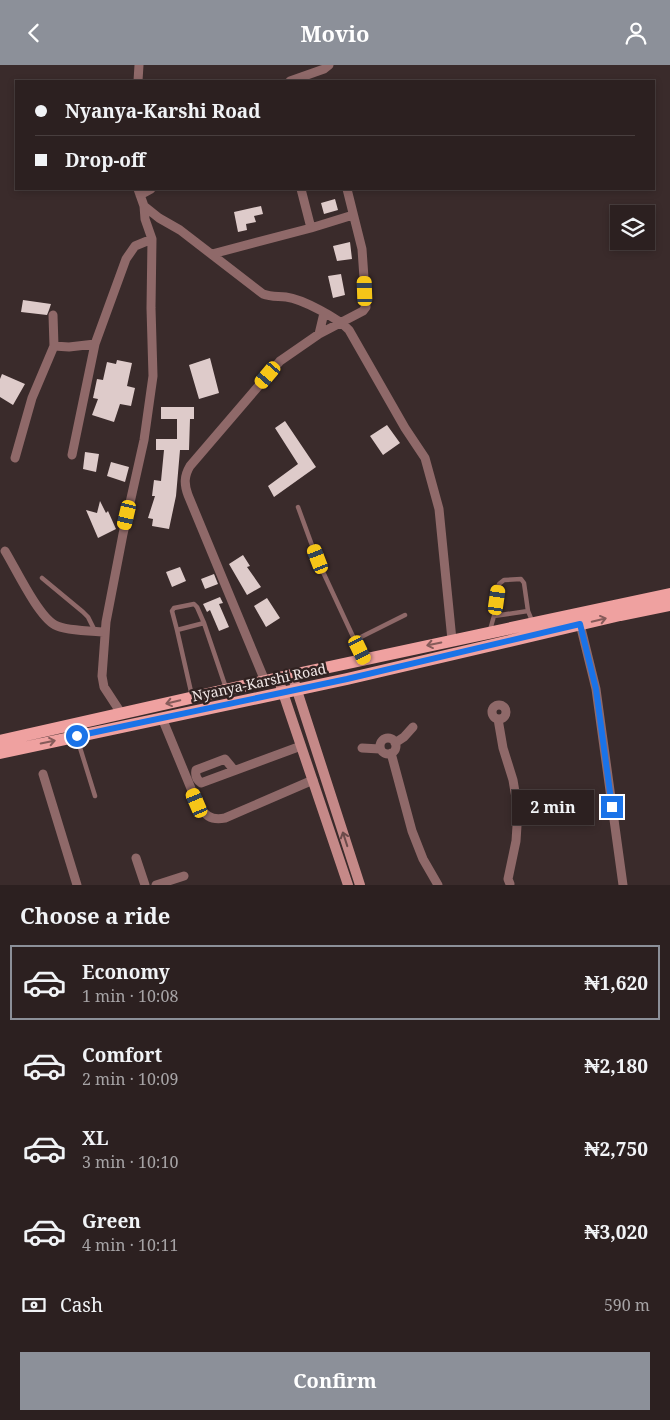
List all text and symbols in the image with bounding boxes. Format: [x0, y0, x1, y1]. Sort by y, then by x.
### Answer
text: Movio [300, 18, 370, 48]
icon: back [20, 19, 48, 47]
icon: person [622, 19, 650, 47]
text: Nyanya-Karshi Road [65, 98, 261, 124]
text: Drop-off [65, 147, 145, 173]
map controls [610, 205, 655, 250]
button: layers [610, 205, 655, 250]
car [356, 276, 373, 306]
car [252, 359, 283, 391]
car [116, 499, 137, 531]
car [305, 542, 330, 576]
car [487, 584, 506, 616]
one-way arrow [591, 615, 607, 624]
car [346, 633, 373, 667]
one-way arrow [426, 640, 442, 649]
street label: Nyanya-Karshi Road [190, 658, 328, 706]
one-way arrow [165, 698, 181, 707]
route start [66, 725, 88, 747]
one-way arrow [39, 737, 55, 747]
car [184, 786, 209, 820]
callout: 2 min [512, 789, 594, 825]
text: 2 min [530, 796, 576, 818]
route end [601, 796, 623, 818]
one-way arrow [340, 831, 349, 847]
text: Choose a ride [20, 900, 170, 930]
text: Economy [82, 959, 170, 985]
icon: car [22, 960, 67, 1005]
text: ₦1,620 [585, 970, 648, 996]
text: 1 min · 10:08 [82, 985, 178, 1007]
text: Comfort [82, 1042, 162, 1068]
icon: car [22, 1043, 67, 1088]
text: ₦2,180 [585, 1053, 648, 1079]
text: 2 min · 10:09 [82, 1068, 178, 1090]
text: XL [82, 1125, 108, 1151]
icon: car [22, 1126, 67, 1171]
text: ₦2,750 [585, 1136, 648, 1162]
text: 3 min · 10:10 [82, 1151, 178, 1173]
text: Green [82, 1208, 141, 1234]
icon: car [22, 1209, 67, 1254]
text: ₦3,020 [585, 1219, 648, 1245]
text: 4 min · 10:11 [82, 1234, 178, 1256]
icon: cash [20, 1291, 48, 1319]
text: Cash [60, 1292, 103, 1318]
text: 590 m [604, 1294, 650, 1316]
button: Confirm [20, 1352, 650, 1410]

